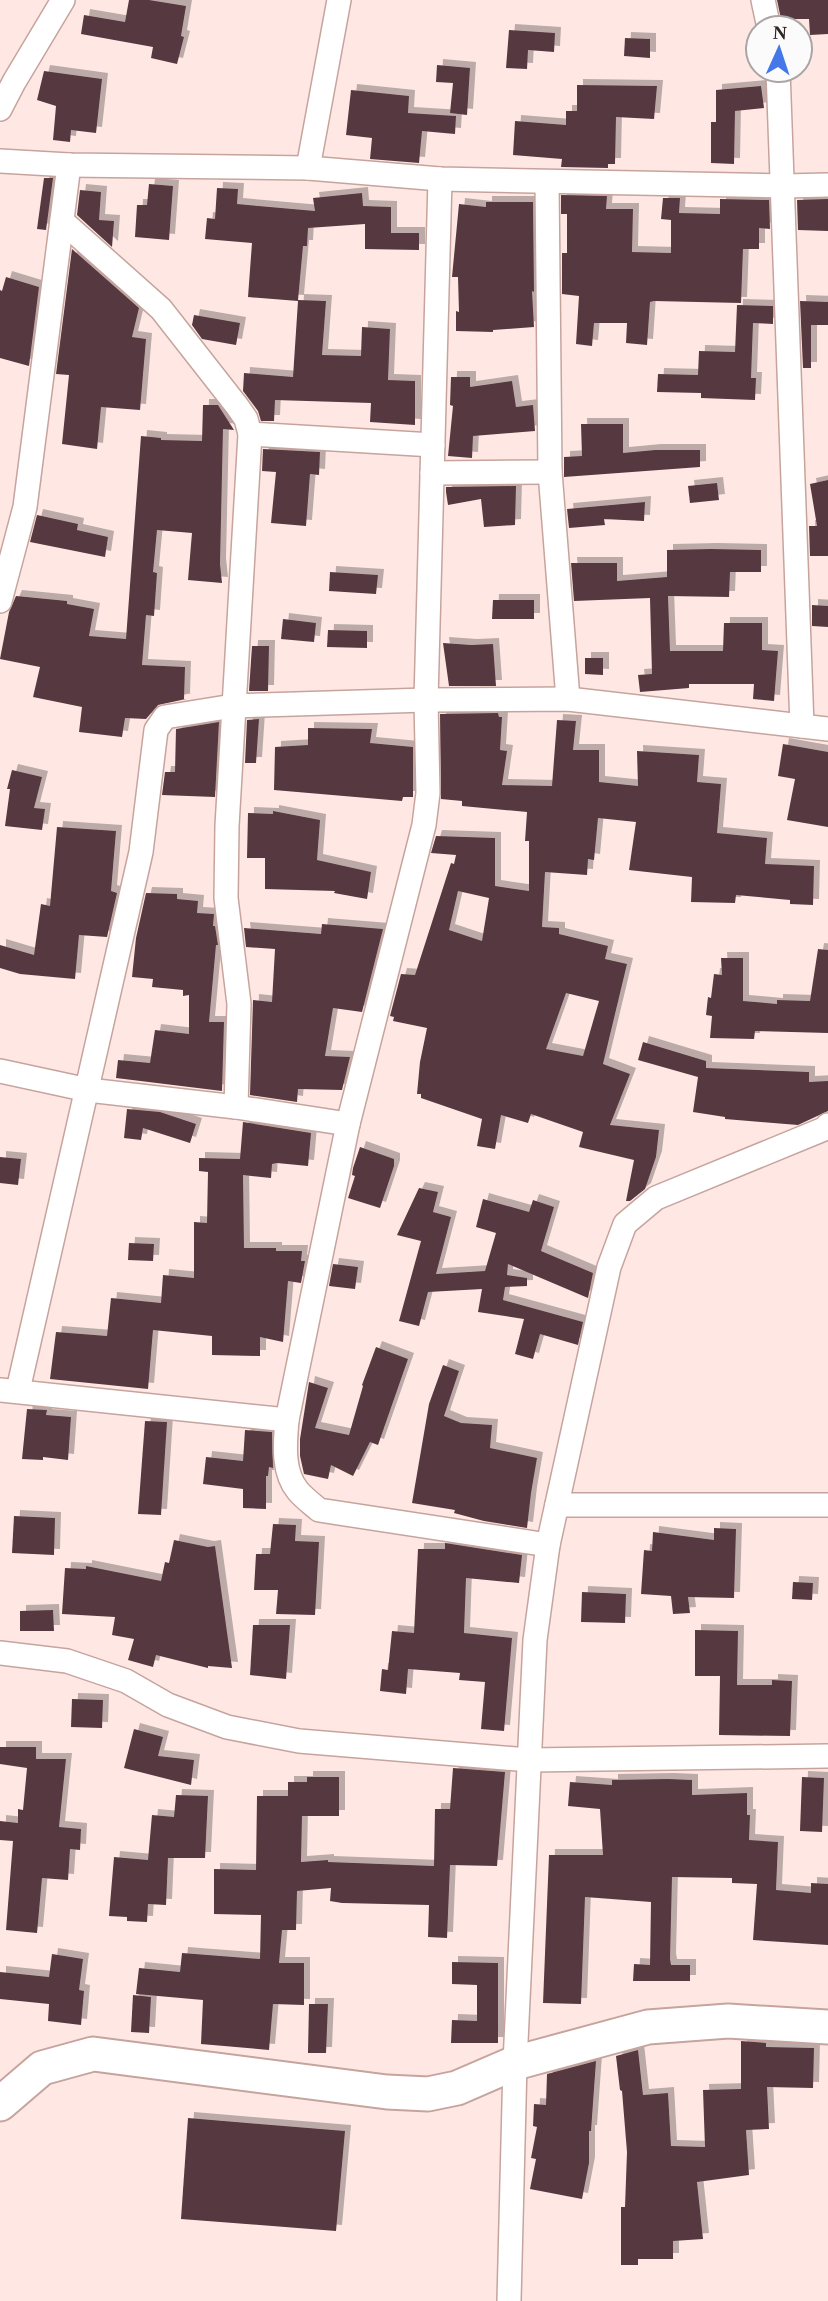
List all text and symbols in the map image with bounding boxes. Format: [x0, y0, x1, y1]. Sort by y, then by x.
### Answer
north arrow [744, 14, 814, 84]
text: N [772, 22, 788, 43]

